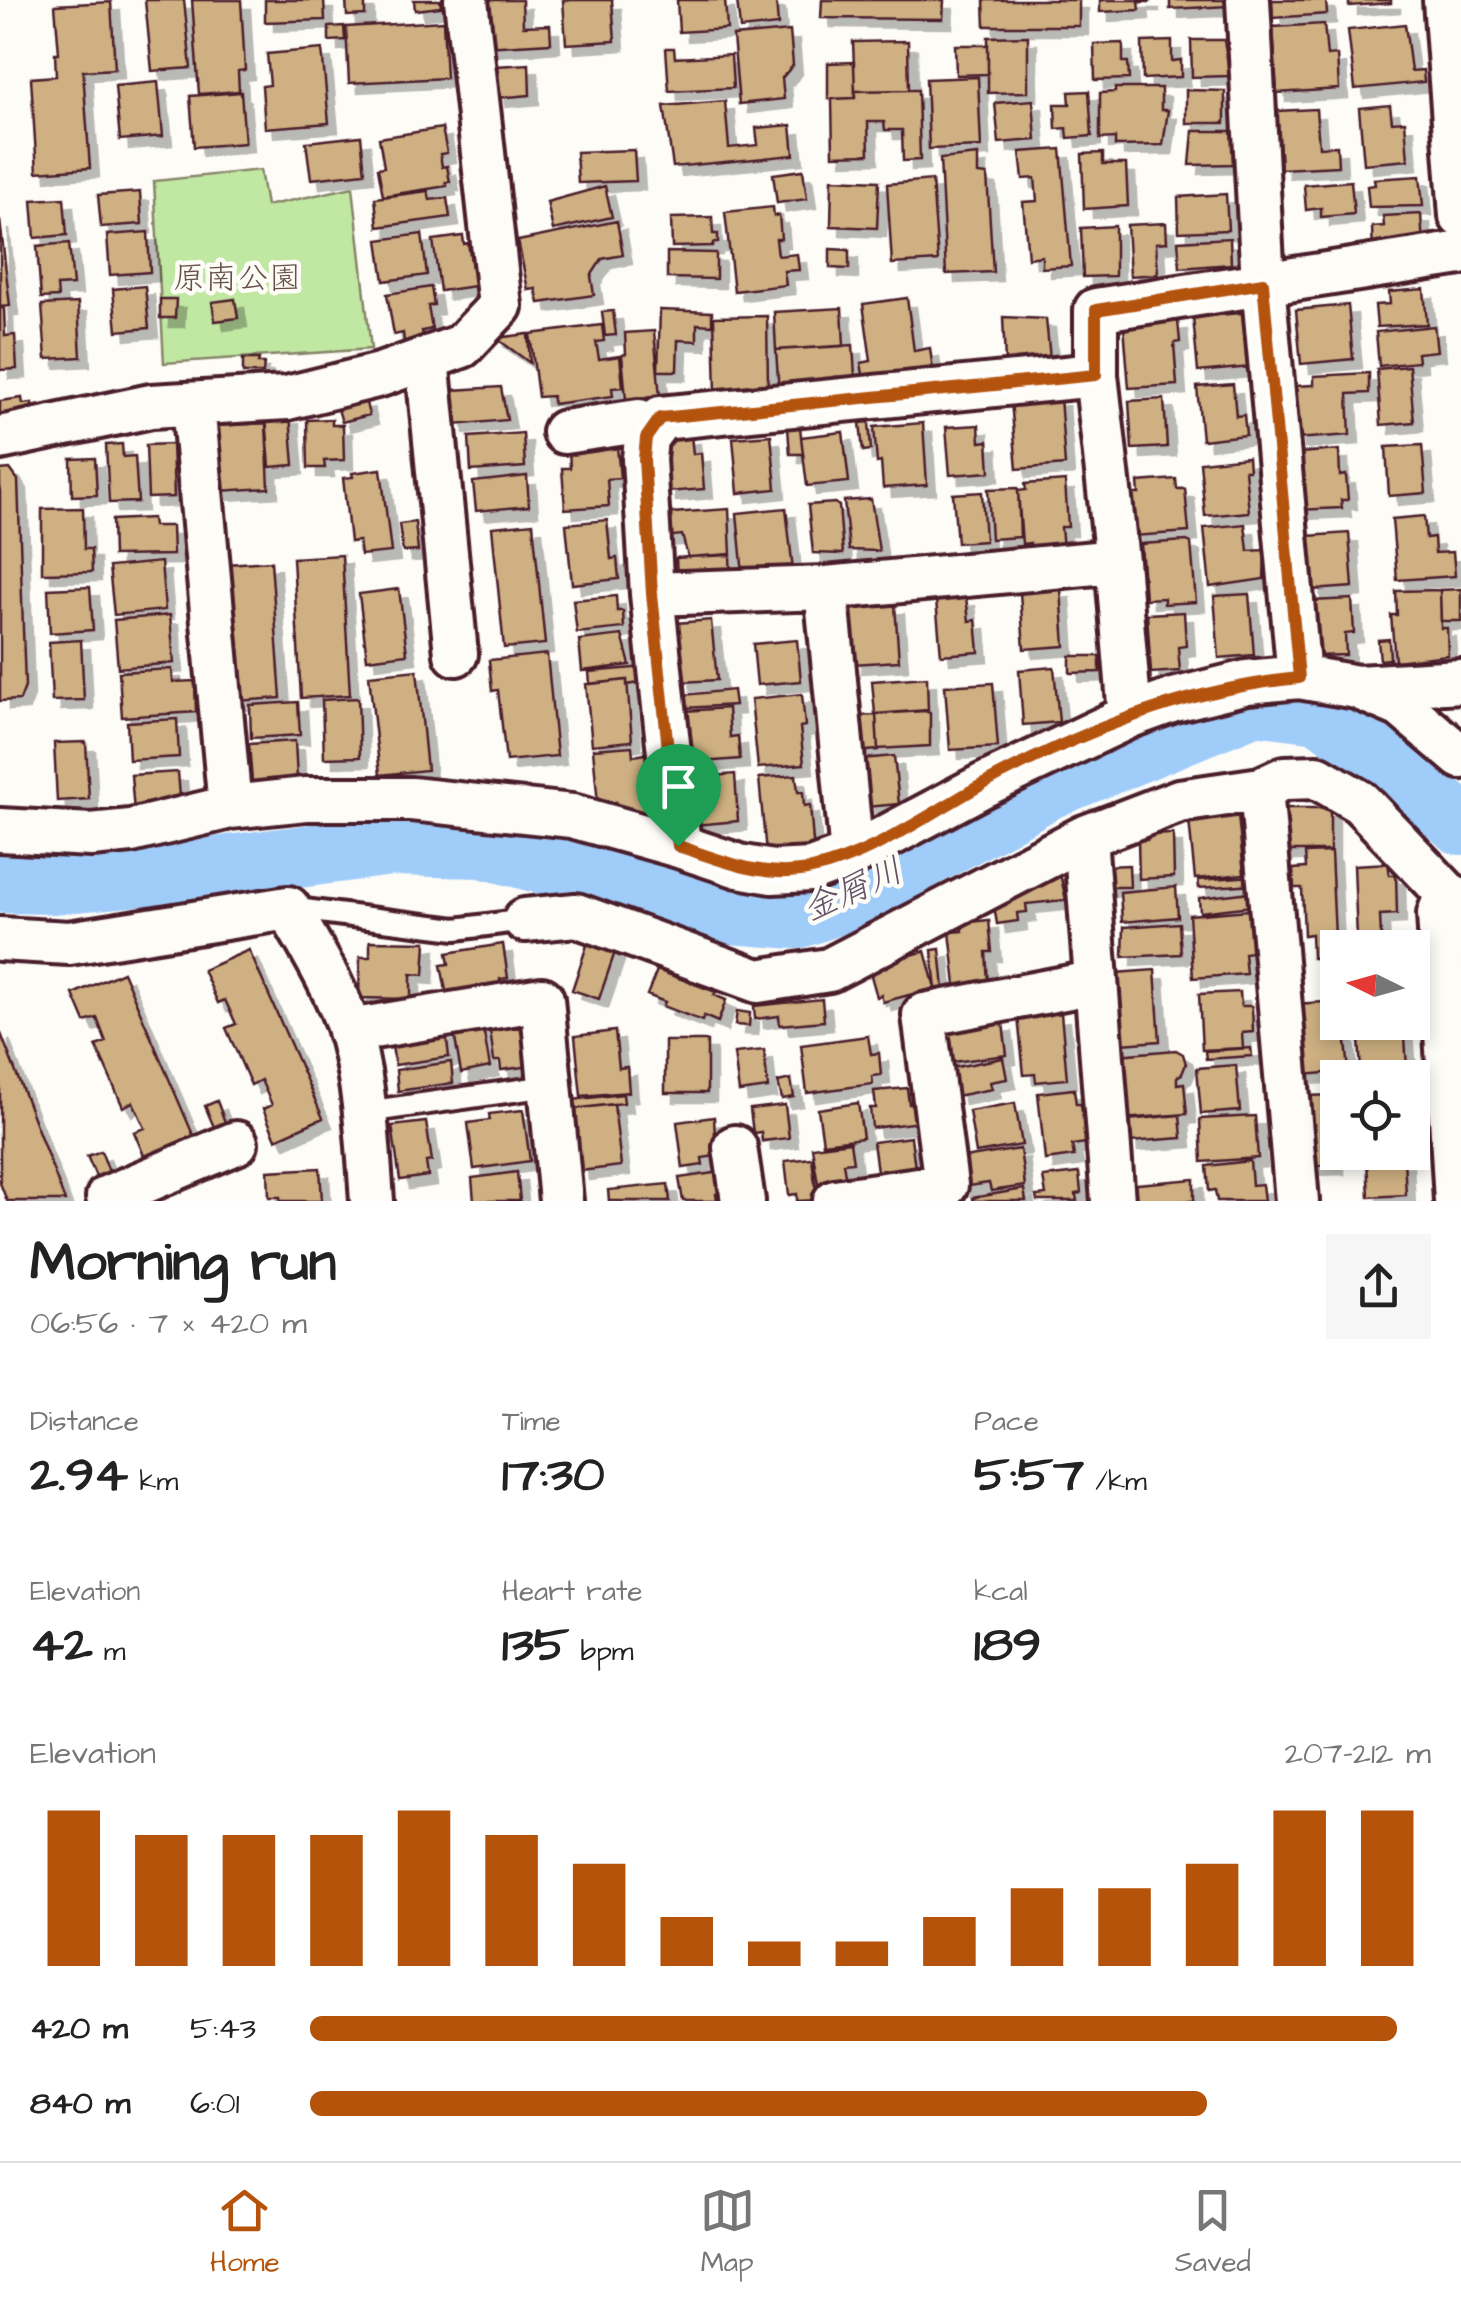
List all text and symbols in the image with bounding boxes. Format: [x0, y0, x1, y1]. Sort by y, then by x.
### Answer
park label: 原南公園 [173, 256, 301, 301]
pin [636, 744, 721, 847]
icon: arrive [651, 759, 706, 814]
water label: 金屑川 [795, 846, 911, 934]
north arrow [1320, 930, 1430, 1040]
map controls [1320, 930, 1430, 1170]
button: locate [1320, 1060, 1430, 1170]
text: Morning run [30, 1225, 336, 1301]
button: share [1326, 1234, 1431, 1339]
text: 06:56 · 7 × 420 m [30, 1301, 307, 1346]
text: Distance [30, 1402, 139, 1441]
text: Time [502, 1402, 561, 1441]
text: Pace [974, 1402, 1039, 1441]
text: 2.94 [30, 1441, 128, 1510]
text: 17:30 [502, 1441, 605, 1510]
text: 5:57 [974, 1441, 1084, 1510]
text: km [128, 1462, 178, 1501]
text: /km [1084, 1462, 1147, 1501]
text: Elevation [30, 1572, 140, 1611]
text: Heart rate [502, 1572, 643, 1611]
text: kcal [974, 1572, 1028, 1611]
text: 42 [30, 1611, 93, 1680]
text: 135 [502, 1611, 569, 1680]
text: 189 [974, 1611, 1041, 1680]
text: m [93, 1632, 126, 1671]
text: bpm [569, 1632, 634, 1671]
text: Elevation [30, 1731, 156, 1776]
text: 207–212 m [1284, 1731, 1431, 1776]
text: 420 m [30, 2006, 128, 2051]
text: 5:43 [190, 2006, 256, 2051]
text: 840 m [30, 2081, 130, 2126]
text: 6:01 [190, 2081, 240, 2126]
tab: Home [210, 2183, 280, 2282]
tab: Map [700, 2183, 755, 2282]
tab: Saved [1175, 2183, 1251, 2282]

